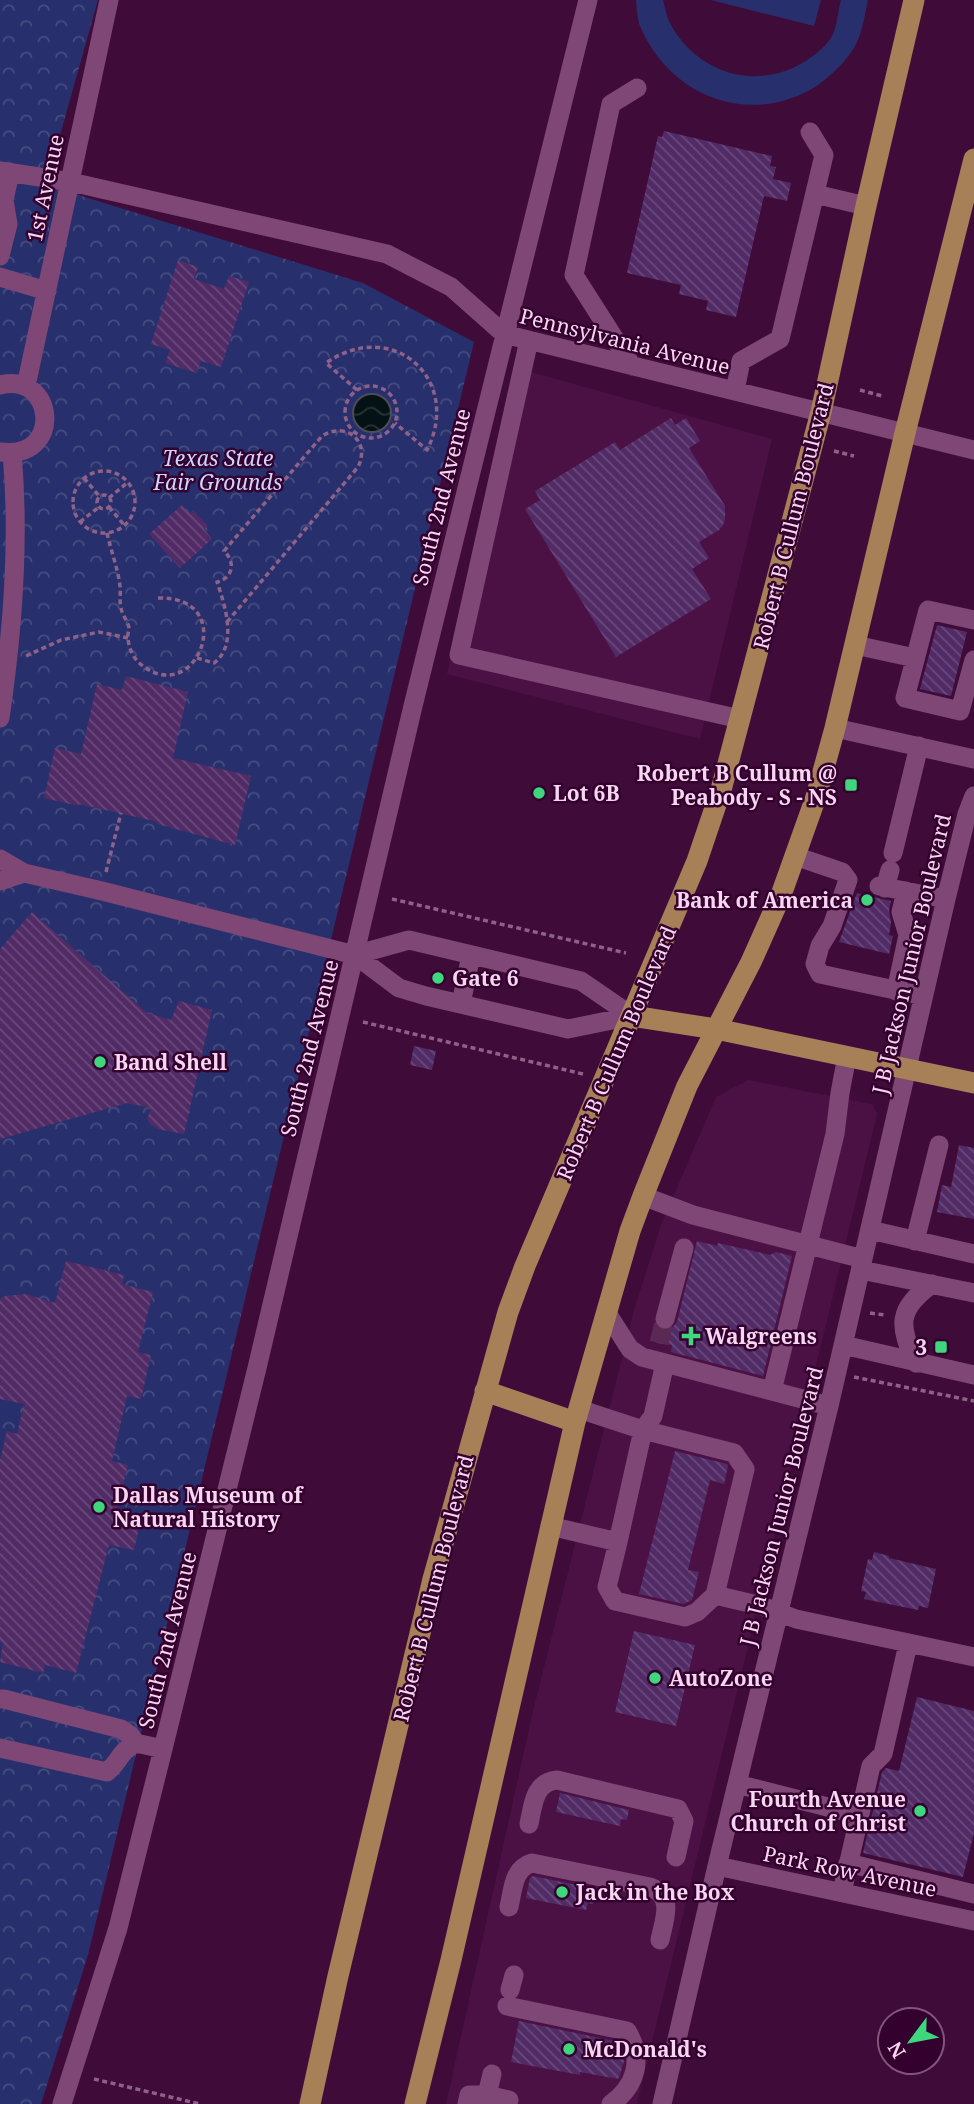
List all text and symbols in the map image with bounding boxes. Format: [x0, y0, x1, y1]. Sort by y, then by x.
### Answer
street label: 1st Avenue [20, 132, 70, 244]
street label: Pennsylvania Avenue [517, 301, 733, 381]
street label: Robert B Cullum Boulevard [746, 380, 840, 652]
street label: South 2nd Avenue [405, 405, 477, 589]
park label: Texas State Fair Grounds [153, 444, 283, 496]
place label: Robert B Cullum @ Peabody - S - NS [637, 759, 837, 811]
marker: Robert B Cullum @ Peabody - S - NS [843, 777, 859, 793]
place label: Lot 6B [553, 779, 620, 807]
marker: Lot 6B [531, 785, 547, 801]
street label: J B Jackson Junior Boulevard [865, 811, 957, 1098]
place label: Bank of America [676, 886, 853, 914]
marker: Bank of America [859, 892, 875, 908]
street label: Robert B Cullum Boulevard [550, 922, 682, 1184]
street label: South 2nd Avenue [273, 956, 345, 1140]
place label: Gate 6 [452, 964, 519, 992]
marker: Gate 6 [430, 970, 446, 986]
place label: Band Shell [114, 1048, 227, 1076]
marker: Band Shell [92, 1054, 108, 1070]
place label: Walgreens [705, 1322, 817, 1350]
marker: Walgreens [683, 1328, 699, 1344]
place label: 3 [915, 1333, 927, 1361]
marker: 3 [933, 1339, 949, 1355]
street label: J B Jackson Junior Boulevard [732, 1363, 829, 1650]
street label: Robert B Cullum Boulevard [386, 1452, 480, 1724]
place label: Dallas Museum of Natural History [113, 1481, 305, 1533]
marker: Dallas Museum of Natural History [91, 1499, 107, 1515]
street label: South 2nd Avenue [131, 1548, 203, 1732]
place label: AutoZone [669, 1664, 773, 1692]
marker: AutoZone [647, 1670, 663, 1686]
place label: Fourth Avenue Church of Christ [730, 1785, 906, 1837]
marker: Fourth Avenue Church of Christ [912, 1803, 928, 1819]
street label: Park Row Avenue [761, 1839, 939, 1903]
place label: Jack in the Box [575, 1878, 735, 1906]
marker: Jack in the Box [554, 1884, 570, 1900]
north arrow [876, 2006, 946, 2076]
place label: McDonald's [583, 2035, 707, 2063]
text: N [882, 2037, 912, 2063]
marker: McDonald's [561, 2041, 577, 2057]

